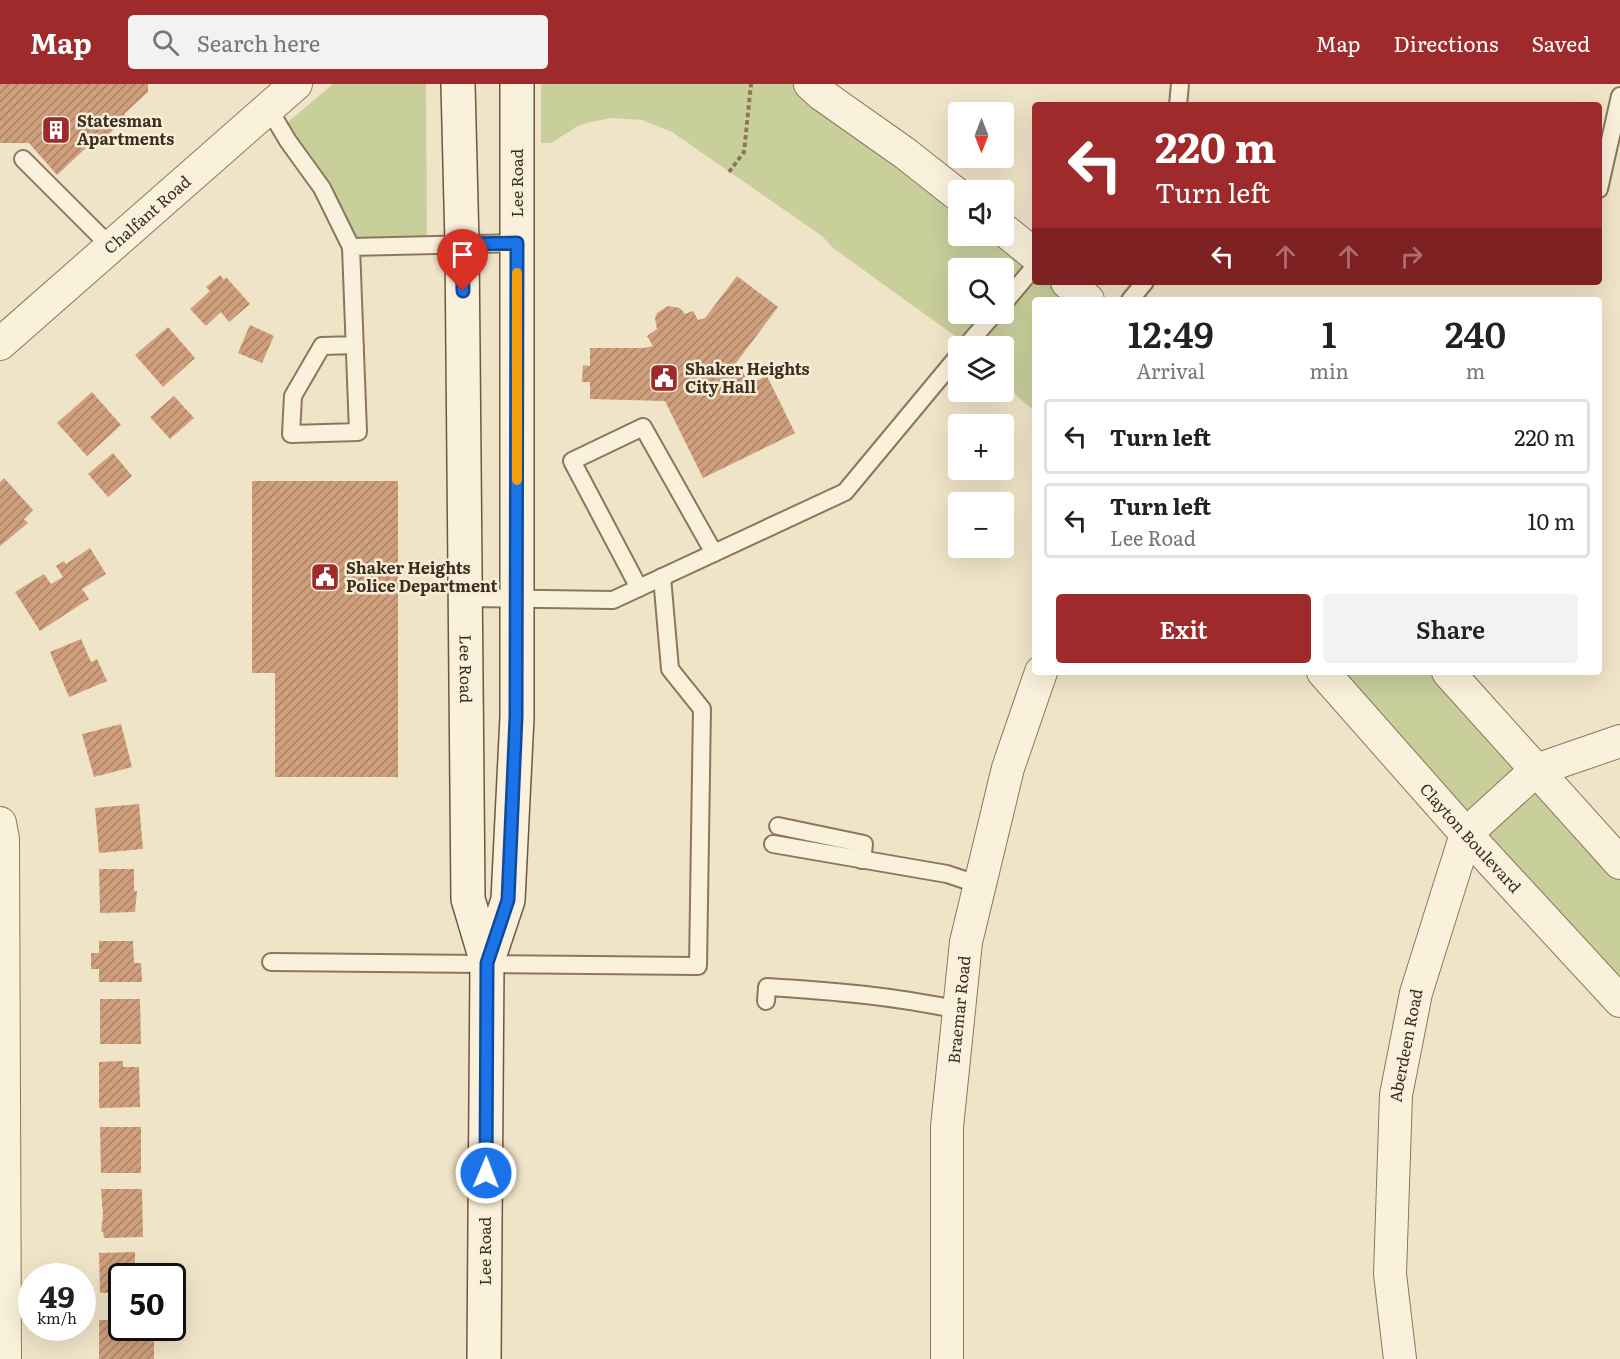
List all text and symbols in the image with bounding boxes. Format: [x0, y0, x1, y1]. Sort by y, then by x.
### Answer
search box [128, 15, 548, 69]
text: Map [30, 21, 92, 63]
icon: search [149, 26, 182, 59]
text: Search here [197, 26, 320, 59]
text: Map [1316, 27, 1361, 58]
text: Directions [1394, 27, 1499, 58]
text: Saved [1532, 27, 1590, 58]
north arrow [948, 102, 1014, 168]
map controls [948, 102, 1014, 558]
place label: Statesman Apartments [77, 108, 174, 150]
building icon: Statesman Apartments [40, 114, 72, 146]
text: 220 m [1155, 114, 1276, 176]
icon: left [1056, 126, 1134, 204]
street label: Lee Road [504, 148, 528, 217]
street label: Chalfant Road [98, 169, 196, 259]
text: Turn left [1155, 171, 1270, 211]
button: sound [948, 180, 1014, 246]
pin [437, 229, 488, 291]
icon: arrive [446, 238, 479, 271]
icon: left [1206, 240, 1239, 273]
icon: ahead [1269, 240, 1302, 273]
icon: ahead [1332, 240, 1365, 273]
icon: right [1395, 240, 1428, 273]
button: search [948, 258, 1014, 324]
text: 12:49 [1128, 306, 1214, 359]
text: 1 [1322, 306, 1337, 359]
text: 240 [1445, 306, 1506, 359]
button: layers [948, 336, 1014, 402]
text: Arrival [1137, 355, 1205, 385]
text: min [1310, 355, 1349, 385]
text: m [1466, 355, 1485, 385]
place label: Shaker Heights City Hall [685, 356, 810, 398]
public building icon: Shaker Heights City Hall [648, 362, 680, 394]
button: + [948, 414, 1014, 480]
icon: left [1059, 420, 1092, 453]
text: Turn left [1110, 420, 1211, 453]
text: 220 m [1514, 420, 1575, 453]
text: Turn left [1110, 489, 1211, 522]
button: − [948, 492, 1014, 558]
icon: left [1059, 504, 1092, 537]
text: 10 m [1528, 504, 1575, 537]
text: Lee Road [1110, 522, 1196, 552]
place label: Shaker Heights Police Department [346, 555, 498, 597]
public building icon: Shaker Heights Police Department [309, 561, 341, 593]
button: Exit [1056, 594, 1311, 663]
button: Share [1323, 594, 1578, 663]
street label: Lee Road [455, 634, 479, 704]
street label: Clayton Boulevard [1415, 777, 1527, 898]
street label: Braemar Road [941, 954, 976, 1065]
street label: Aberdeen Road [1383, 986, 1428, 1103]
position arrow [454, 1141, 518, 1205]
street label: Lee Road [472, 1216, 496, 1285]
speed limit sign: 50 [108, 1263, 186, 1341]
text: 49 [39, 1273, 75, 1317]
text: km/h [37, 1306, 77, 1329]

